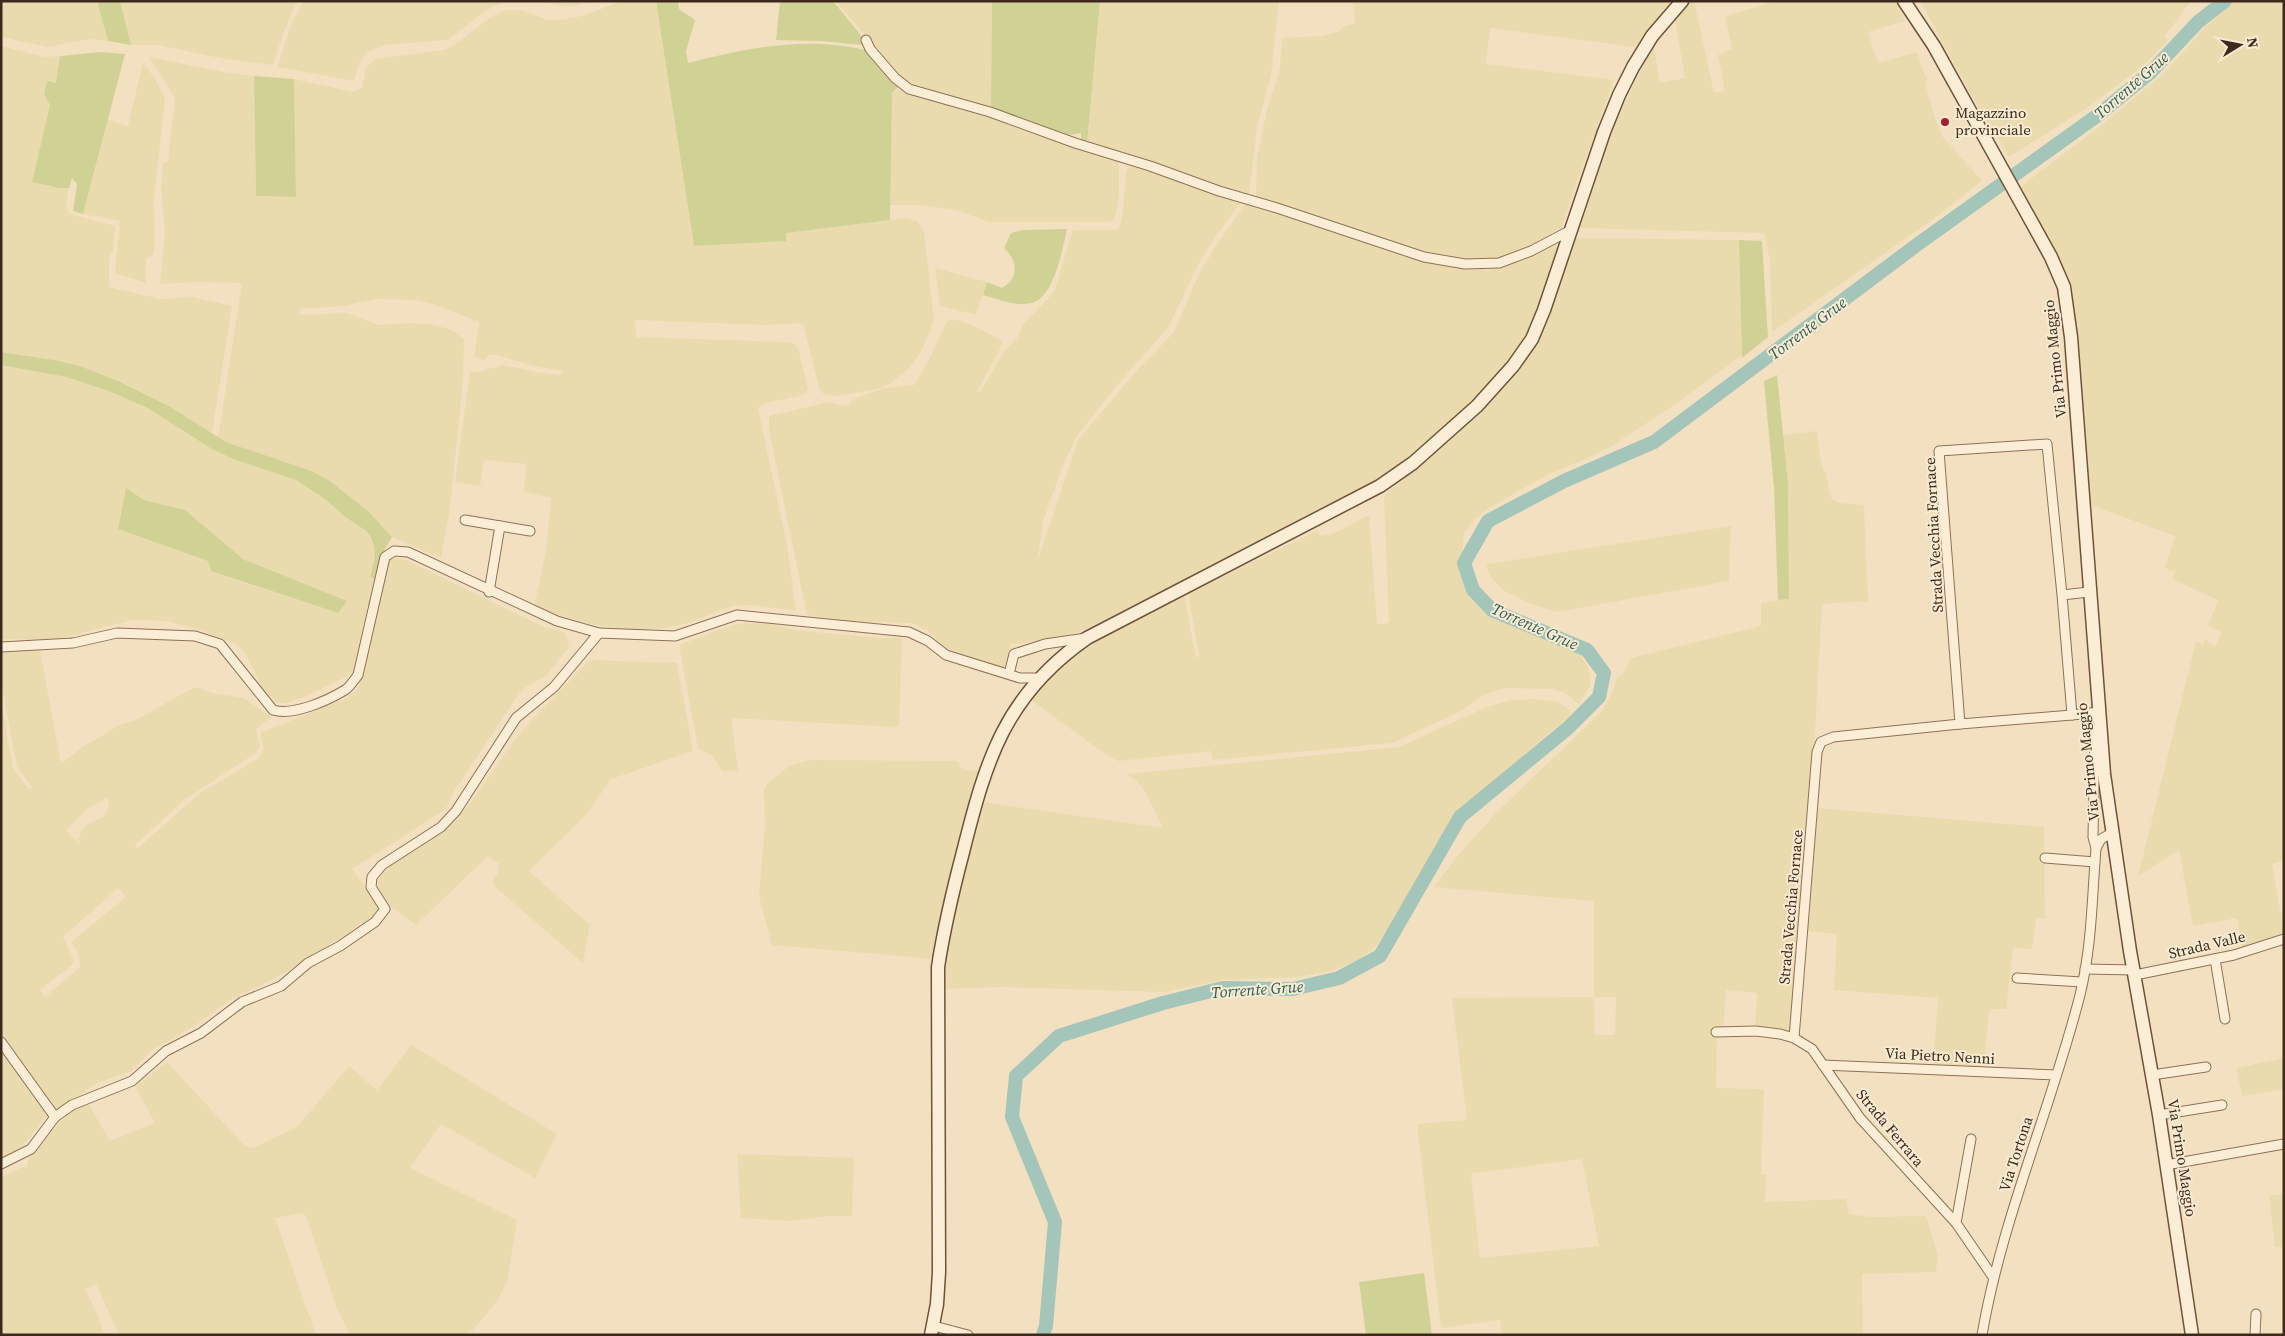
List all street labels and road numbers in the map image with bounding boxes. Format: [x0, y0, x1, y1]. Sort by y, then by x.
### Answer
street label: Via Primo Maggio [2038, 299, 2071, 419]
street label: Strada Vecchia Fornace [1919, 457, 1948, 613]
street label: Via Primo Maggio [2071, 702, 2104, 822]
street label: Strada Vecchia Fornace [1773, 828, 1808, 985]
street label: Strada Valle [2166, 925, 2248, 964]
street label: Via Pietro Nenni [1884, 1042, 1996, 1069]
street label: Strada Ferrara [1852, 1084, 1929, 1171]
street label: Via Primo Maggio [2163, 1098, 2202, 1218]
street label: Via Tortona [1994, 1113, 2038, 1194]

